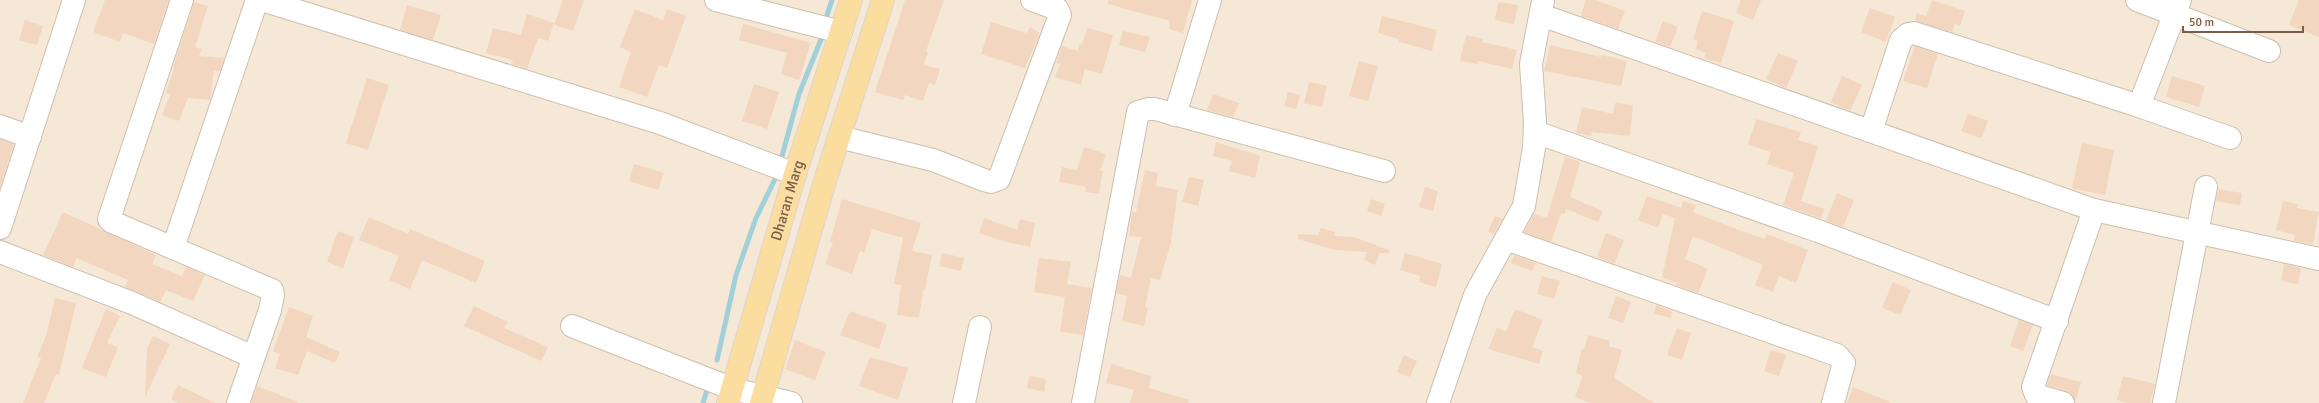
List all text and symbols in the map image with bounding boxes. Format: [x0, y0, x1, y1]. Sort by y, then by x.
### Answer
scale bar [2183, 8, 2303, 34]
text: 50 m [2189, 15, 2214, 30]
street label: Dharan Marg [767, 158, 808, 243]

